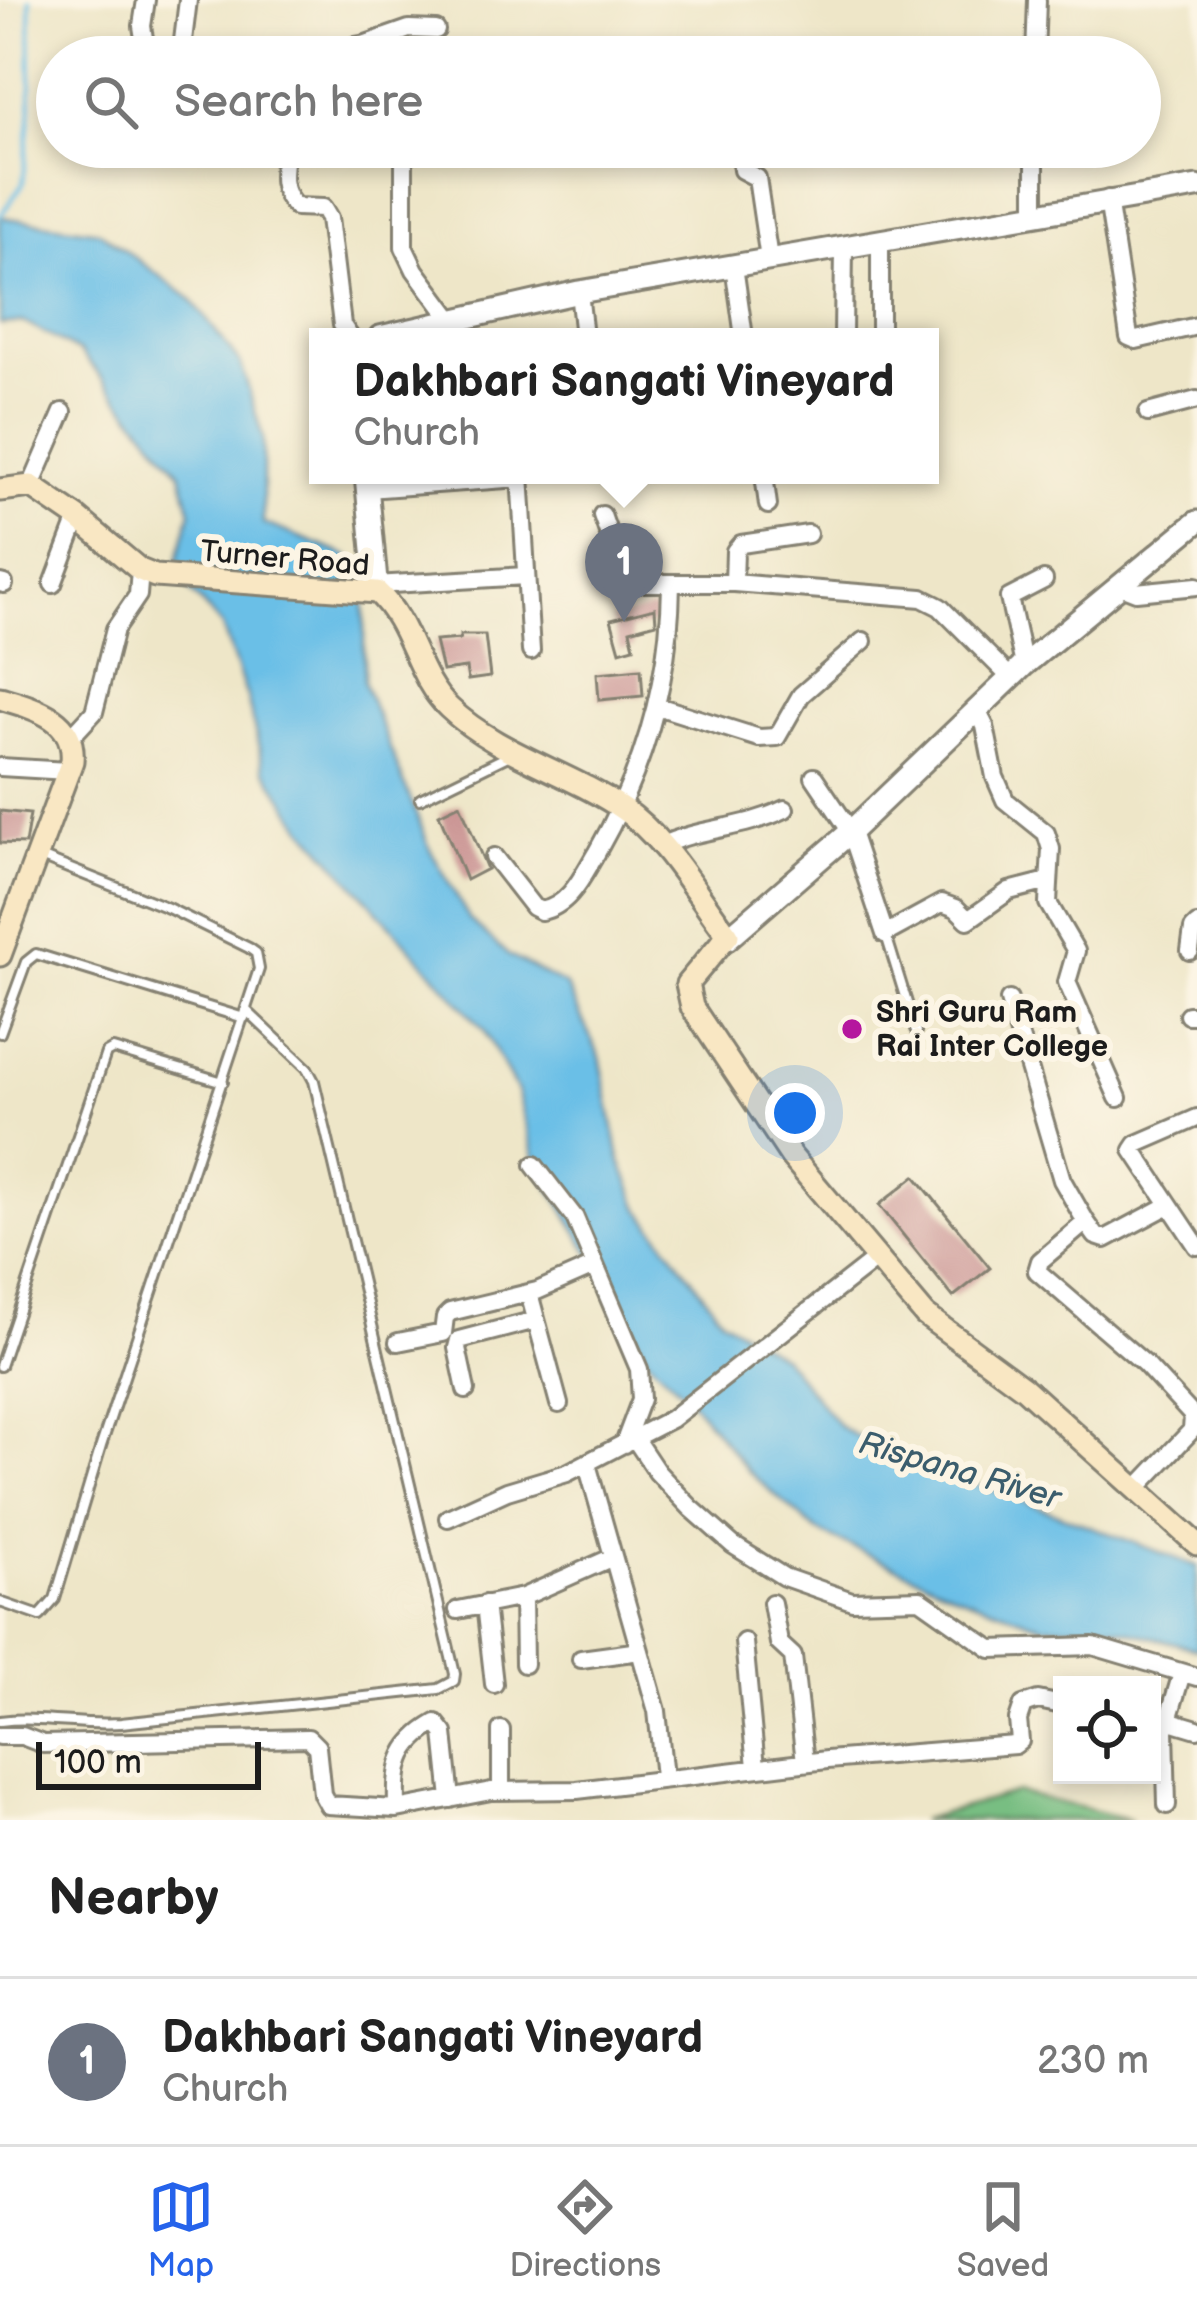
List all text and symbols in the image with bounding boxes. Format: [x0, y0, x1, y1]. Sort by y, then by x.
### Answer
search box [36, 36, 1161, 168]
icon: search [78, 69, 144, 135]
text: Search here [174, 75, 423, 130]
popup [309, 328, 939, 484]
text: Dakhbari Sangati Vineyard [353, 355, 895, 410]
text: Church [353, 410, 480, 457]
pin: 1 [585, 523, 663, 622]
street label: Turner Road [199, 534, 371, 584]
place label: Shri Guru Ram Rai Inter College [876, 995, 1108, 1065]
marker: Shri Guru Ram Rai Inter College [839, 1016, 865, 1042]
your location [765, 1083, 825, 1143]
water label: Rispana River [854, 1423, 1067, 1519]
map controls [1053, 1676, 1161, 1784]
button: locate [1053, 1676, 1161, 1784]
scale bar [36, 1736, 261, 1789]
text: 100 m [54, 1743, 142, 1783]
text: Nearby [48, 1868, 219, 1929]
text: Dakhbari Sangati Vineyard [162, 2011, 703, 2066]
text: 1 [79, 2038, 95, 2085]
text: 230 m [1037, 2038, 1149, 2085]
text: Church [162, 2066, 288, 2113]
tab: Map [148, 2174, 214, 2286]
tab: Directions [509, 2174, 661, 2286]
tab: Saved [957, 2174, 1049, 2286]

